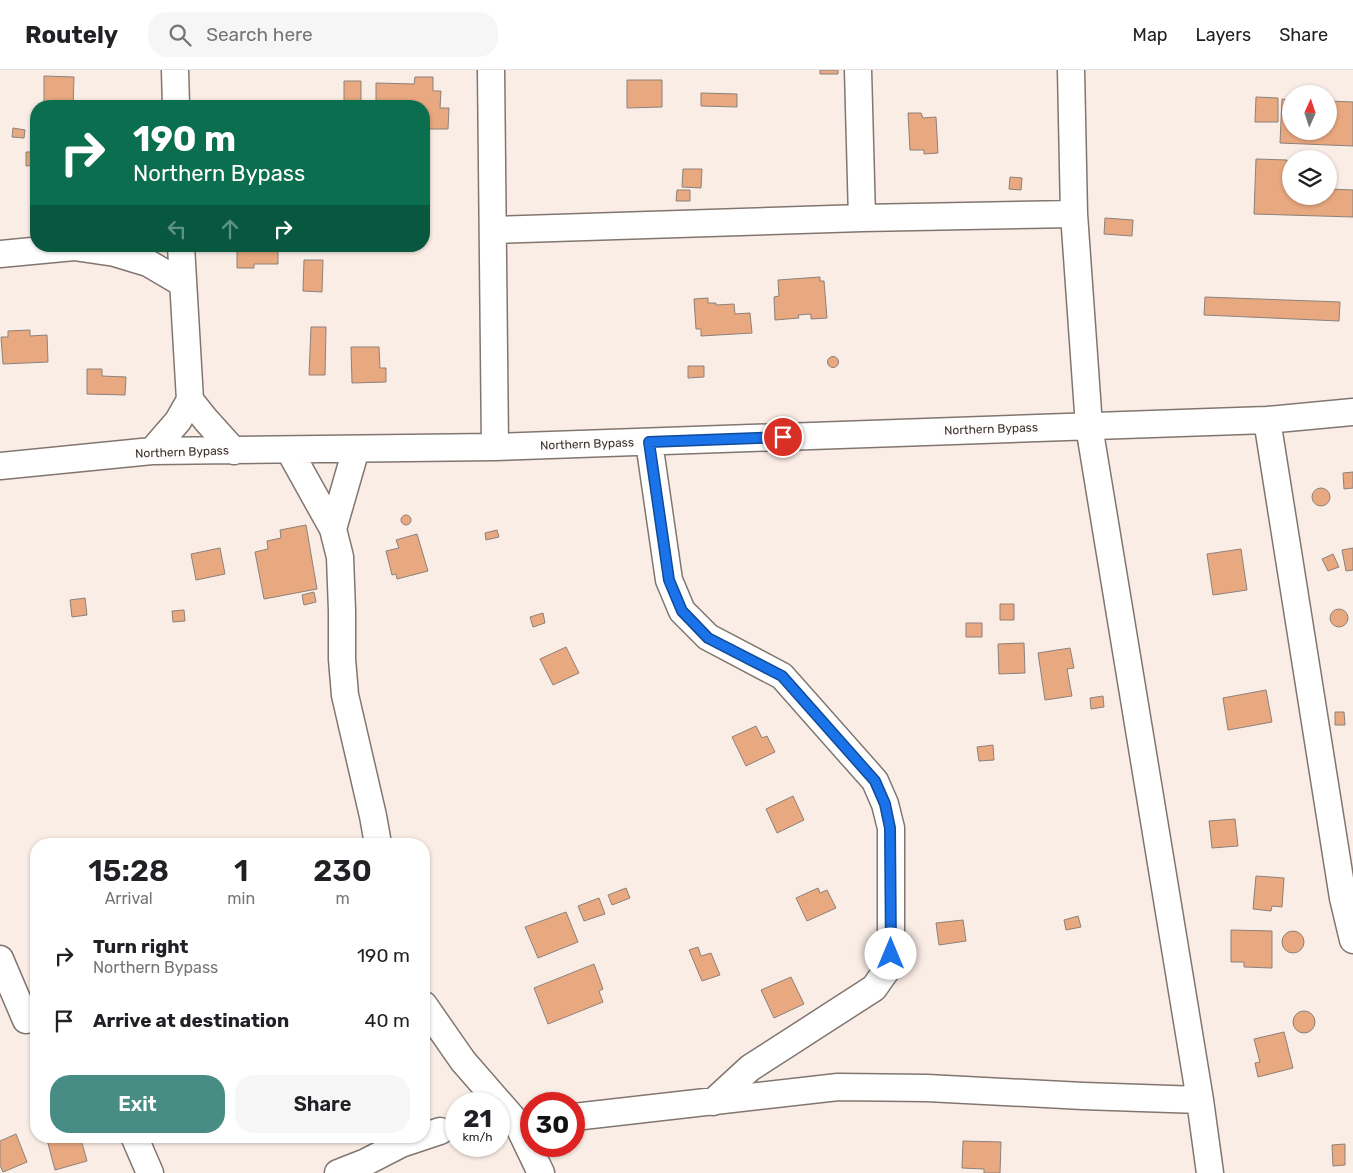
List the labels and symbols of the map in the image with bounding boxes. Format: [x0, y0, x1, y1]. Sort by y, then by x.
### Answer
north arrow [1282, 85, 1338, 140]
pin [762, 416, 804, 458]
street label: Northern Bypass [944, 420, 1038, 438]
street label: Northern Bypass [540, 435, 634, 453]
street label: Northern Bypass [135, 443, 229, 461]
position arrow [864, 927, 916, 979]
speed limit sign: 30 [520, 1092, 585, 1157]

